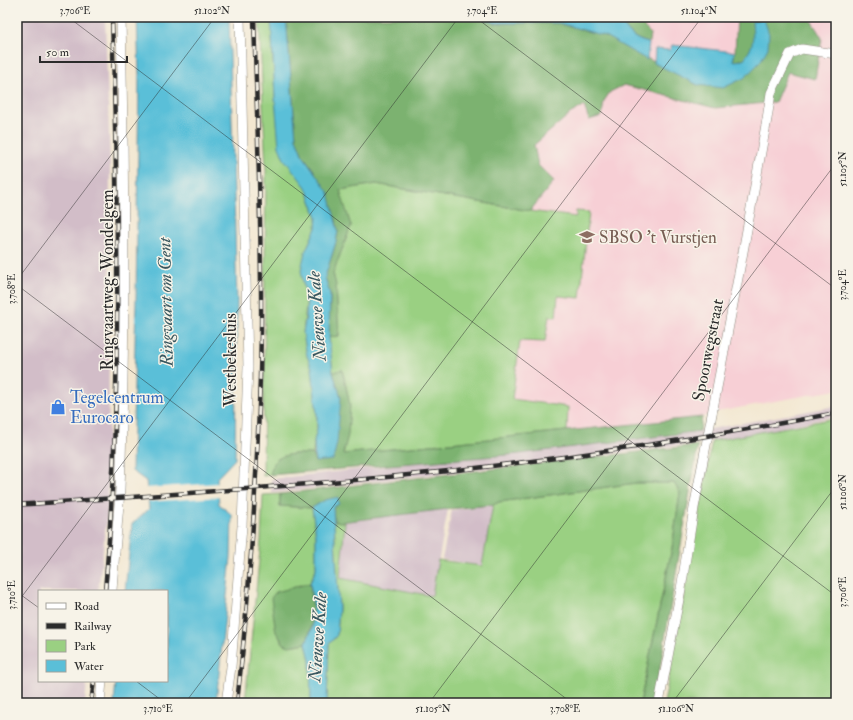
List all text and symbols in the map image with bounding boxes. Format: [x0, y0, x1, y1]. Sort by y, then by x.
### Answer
text: 3.706°E [60, 5, 90, 17]
text: 51.102°N [194, 5, 230, 17]
text: 3.704°E [466, 5, 498, 17]
text: 51.104°N [681, 5, 717, 17]
scale bar [40, 38, 127, 64]
text: 50 m [46, 45, 70, 60]
text: 51.105°N [837, 151, 849, 187]
street label: Ringvaartweg-Wondelgem [97, 189, 118, 371]
place label: SBSO 't Vurstjen [599, 227, 717, 248]
school or university icon: SBSO 't Vurstjen [578, 228, 596, 246]
water label: Ringvaart om Gent [153, 236, 179, 368]
water label: Nieuwe Kale [302, 269, 332, 363]
text: 3.704°E [837, 269, 849, 301]
text: 3.708°E [6, 274, 18, 304]
street label: Spoorwegstraat [688, 297, 729, 403]
street label: Westbekesluis [220, 313, 241, 408]
place label: Tegelcentrum Eurocaro [70, 387, 164, 428]
shop icon: Tegelcentrum Eurocaro [49, 398, 67, 416]
text: 51.106°N [837, 474, 849, 510]
text: 3.706°E [837, 577, 849, 607]
text: 3.710°E [6, 580, 18, 610]
legend [38, 590, 168, 682]
water label: Nieuwe Kale [303, 590, 333, 684]
text: Road [74, 599, 99, 614]
text: Railway [74, 619, 112, 634]
text: Park [74, 639, 96, 654]
text: Water [73, 659, 104, 674]
text: 3.710°E [143, 703, 173, 715]
text: 51.105°N [415, 703, 451, 715]
text: 3.708°E [550, 703, 580, 715]
text: 51.106°N [658, 703, 694, 715]

